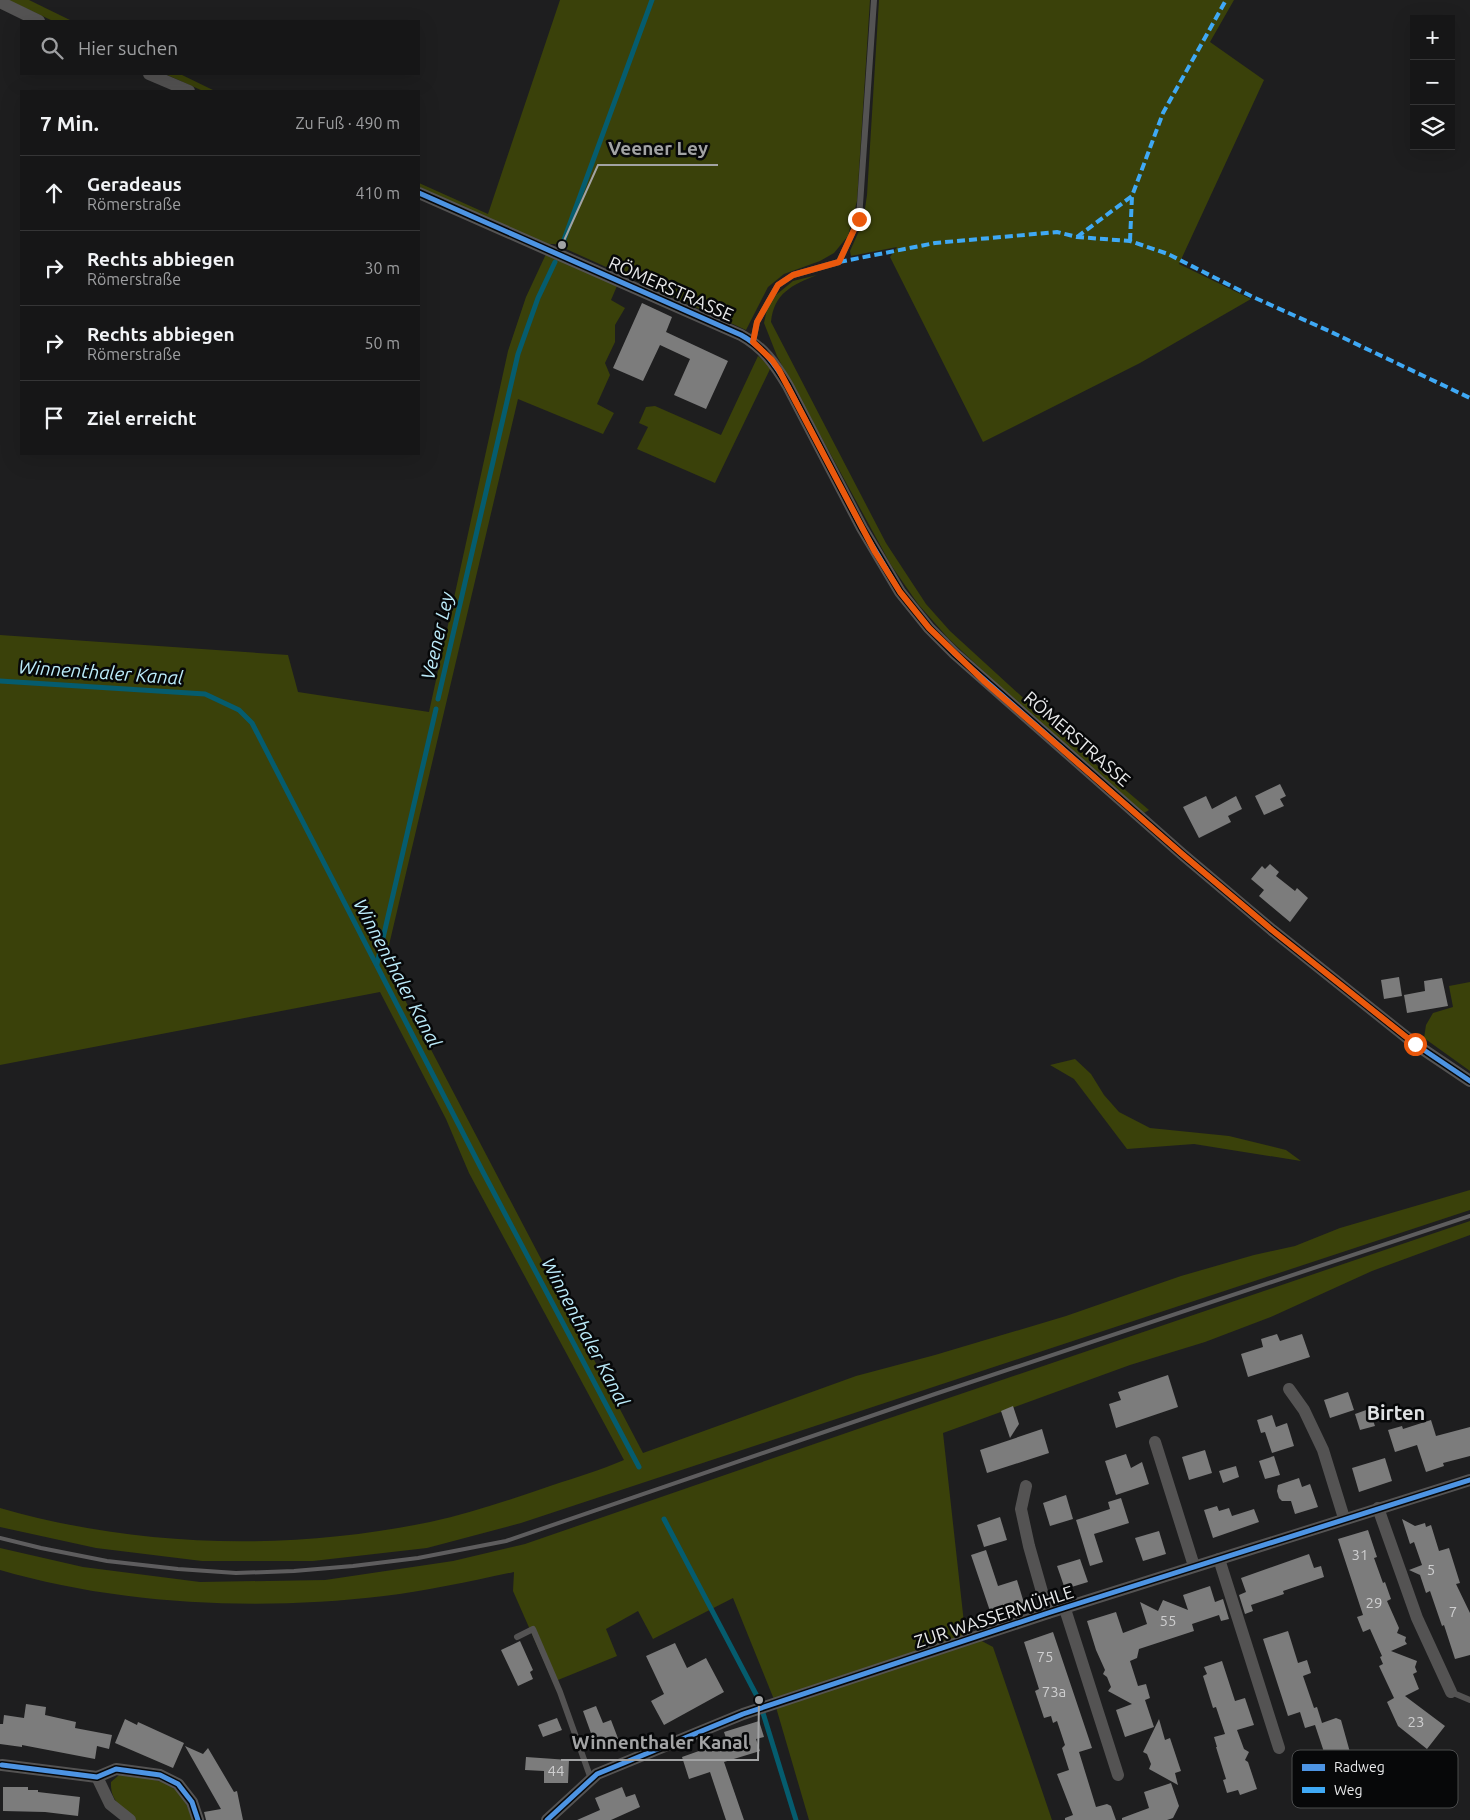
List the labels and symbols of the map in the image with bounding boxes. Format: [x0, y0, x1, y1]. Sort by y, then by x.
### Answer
callout: Veener Ley [598, 131, 718, 165]
text: Veener Ley [608, 137, 708, 159]
route end [848, 208, 871, 231]
street label: RÖMERSTRASSE [606, 252, 737, 325]
water label: Veener Ley [416, 589, 458, 682]
water label: Winnenthaler Kanal [18, 655, 185, 689]
street label: RÖMERSTRASSE [1020, 687, 1135, 790]
water label: Winnenthaler Kanal [350, 895, 447, 1052]
route start [1404, 1033, 1427, 1056]
water label: Winnenthaler Kanal [538, 1254, 635, 1411]
district label: Birten [1367, 1401, 1425, 1424]
house number: 31 [1352, 1546, 1368, 1563]
house number: 5 [1427, 1561, 1435, 1578]
street label: ZUR WASSERMÜHLE [912, 1581, 1076, 1651]
house number: 29 [1366, 1594, 1382, 1611]
house number: 7 [1449, 1603, 1457, 1620]
house number: 55 [1160, 1612, 1176, 1629]
house number: 75 [1037, 1648, 1053, 1665]
house number: 73a [1042, 1683, 1066, 1700]
house number: 23 [1408, 1713, 1424, 1730]
callout: Winnenthaler Kanal [561, 1726, 758, 1760]
text: Winnenthaler Kanal [572, 1731, 749, 1753]
legend [1292, 1750, 1458, 1808]
text: Radweg [1334, 1759, 1385, 1775]
house number: 44 [548, 1762, 564, 1779]
text: Weg [1334, 1782, 1363, 1798]

